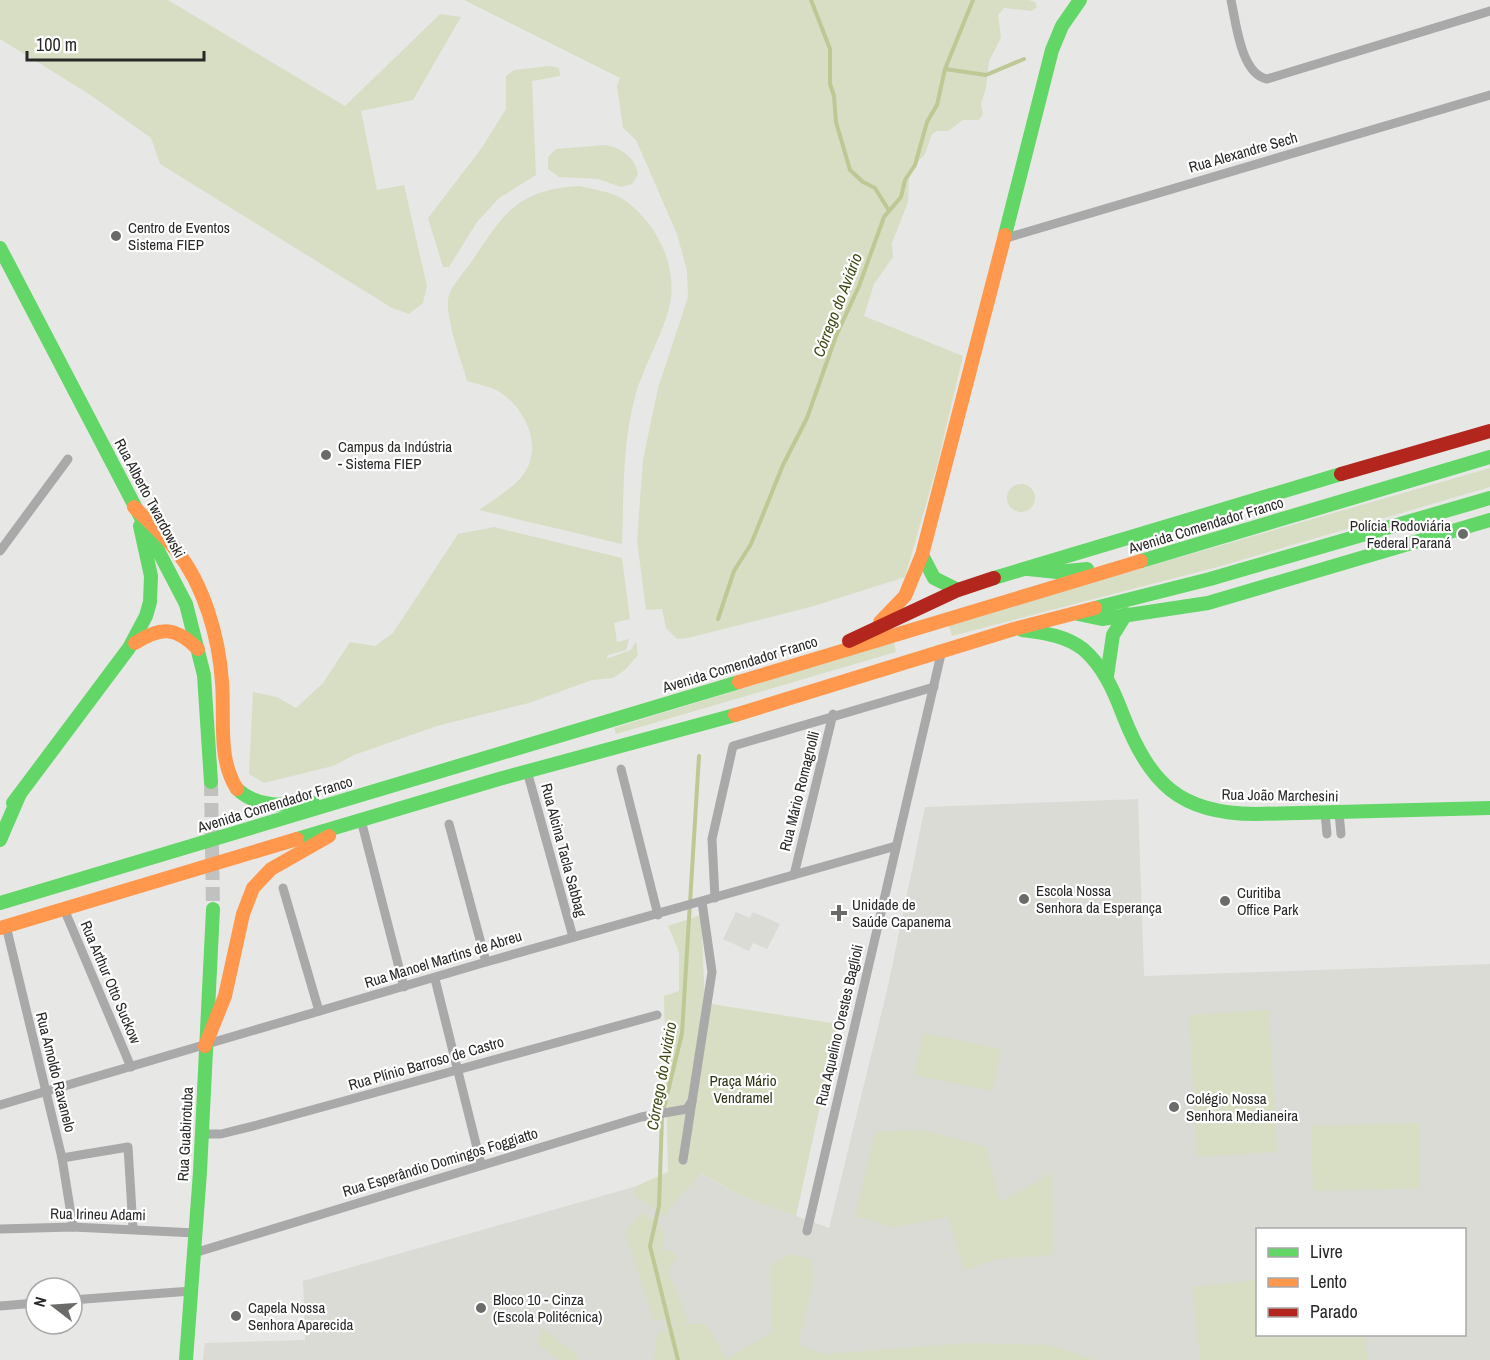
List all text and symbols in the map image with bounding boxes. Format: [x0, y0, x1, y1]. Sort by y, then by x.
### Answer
scale bar [27, 24, 204, 62]
text: 100 m [36, 32, 77, 57]
street label: Rua Alexandre Sech [1186, 126, 1300, 178]
place label: Centro de Eventos Sistema FIEP [128, 217, 230, 255]
marker: Centro de Eventos Sistema FIEP [109, 229, 123, 243]
water label: Córrego do Aviário [807, 250, 867, 360]
street label: Rua Alberto Twardowski [110, 435, 190, 561]
place label: Campus da Indústria - Sistema FIEP [338, 436, 452, 474]
marker: Campus da Indústria - Sistema FIEP [319, 448, 333, 462]
street label: Avenida Comendador Franco [1125, 491, 1286, 559]
place label: Polícia Rodoviária Federal Paraná [1350, 515, 1451, 553]
marker: Polícia Rodoviária Federal Paraná [1456, 527, 1470, 541]
street label: Avenida Comendador Franco [659, 630, 820, 698]
street label: Rua Mário Romagnolli [774, 729, 824, 853]
street label: Avenida Comendador Franco [194, 770, 355, 838]
street label: Rua Alcina Tacla Sabbag [536, 781, 592, 919]
street label: Rua João Marchesini [1221, 783, 1339, 807]
place label: Escola Nossa Senhora da Esperança [1036, 880, 1162, 918]
place label: Curitiba Office Park [1237, 882, 1299, 920]
marker: Escola Nossa Senhora da Esperança [1017, 892, 1031, 906]
place label: Unidade de Saúde Capanema [852, 894, 951, 932]
marker: Curitiba Office Park [1218, 894, 1232, 908]
marker: Unidade de Saúde Capanema [830, 904, 848, 922]
street label: Rua Arthur Otto Suckow [76, 917, 146, 1047]
street label: Rua Manoel Martins de Abreu [362, 925, 524, 993]
street label: Rua Aquelino Orestes Baglioli [810, 942, 868, 1108]
street label: Rua Arnoldo Ravanelo [31, 1010, 81, 1134]
water label: Córrego do Aviário [641, 1020, 681, 1132]
street label: Rua Plínio Barroso de Castro [346, 1031, 506, 1095]
park label: Praça Mário Vendramel [710, 1070, 777, 1108]
street label: Rua Guabirotuba [172, 1086, 198, 1182]
place label: Colégio Nossa Senhora Medianeira [1186, 1088, 1298, 1126]
marker: Colégio Nossa Senhora Medianeira [1167, 1100, 1181, 1114]
street label: Rua Esperândio Domingos Foggiatto [340, 1122, 540, 1202]
street label: Rua Irineu Adami [50, 1203, 146, 1225]
legend [1256, 1228, 1466, 1336]
text: Livre [1310, 1239, 1343, 1264]
text: Lento [1310, 1269, 1347, 1294]
north arrow [24, 1276, 84, 1336]
place label: Bloco 10 - Cinza (Escola Politécnica) [493, 1289, 602, 1327]
text: N [28, 1294, 52, 1309]
place label: Capela Nossa Senhora Aparecida [248, 1297, 353, 1335]
text: Parado [1310, 1299, 1358, 1324]
marker: Bloco 10 - Cinza (Escola Politécnica) [474, 1301, 488, 1315]
marker: Capela Nossa Senhora Aparecida [229, 1309, 243, 1323]

